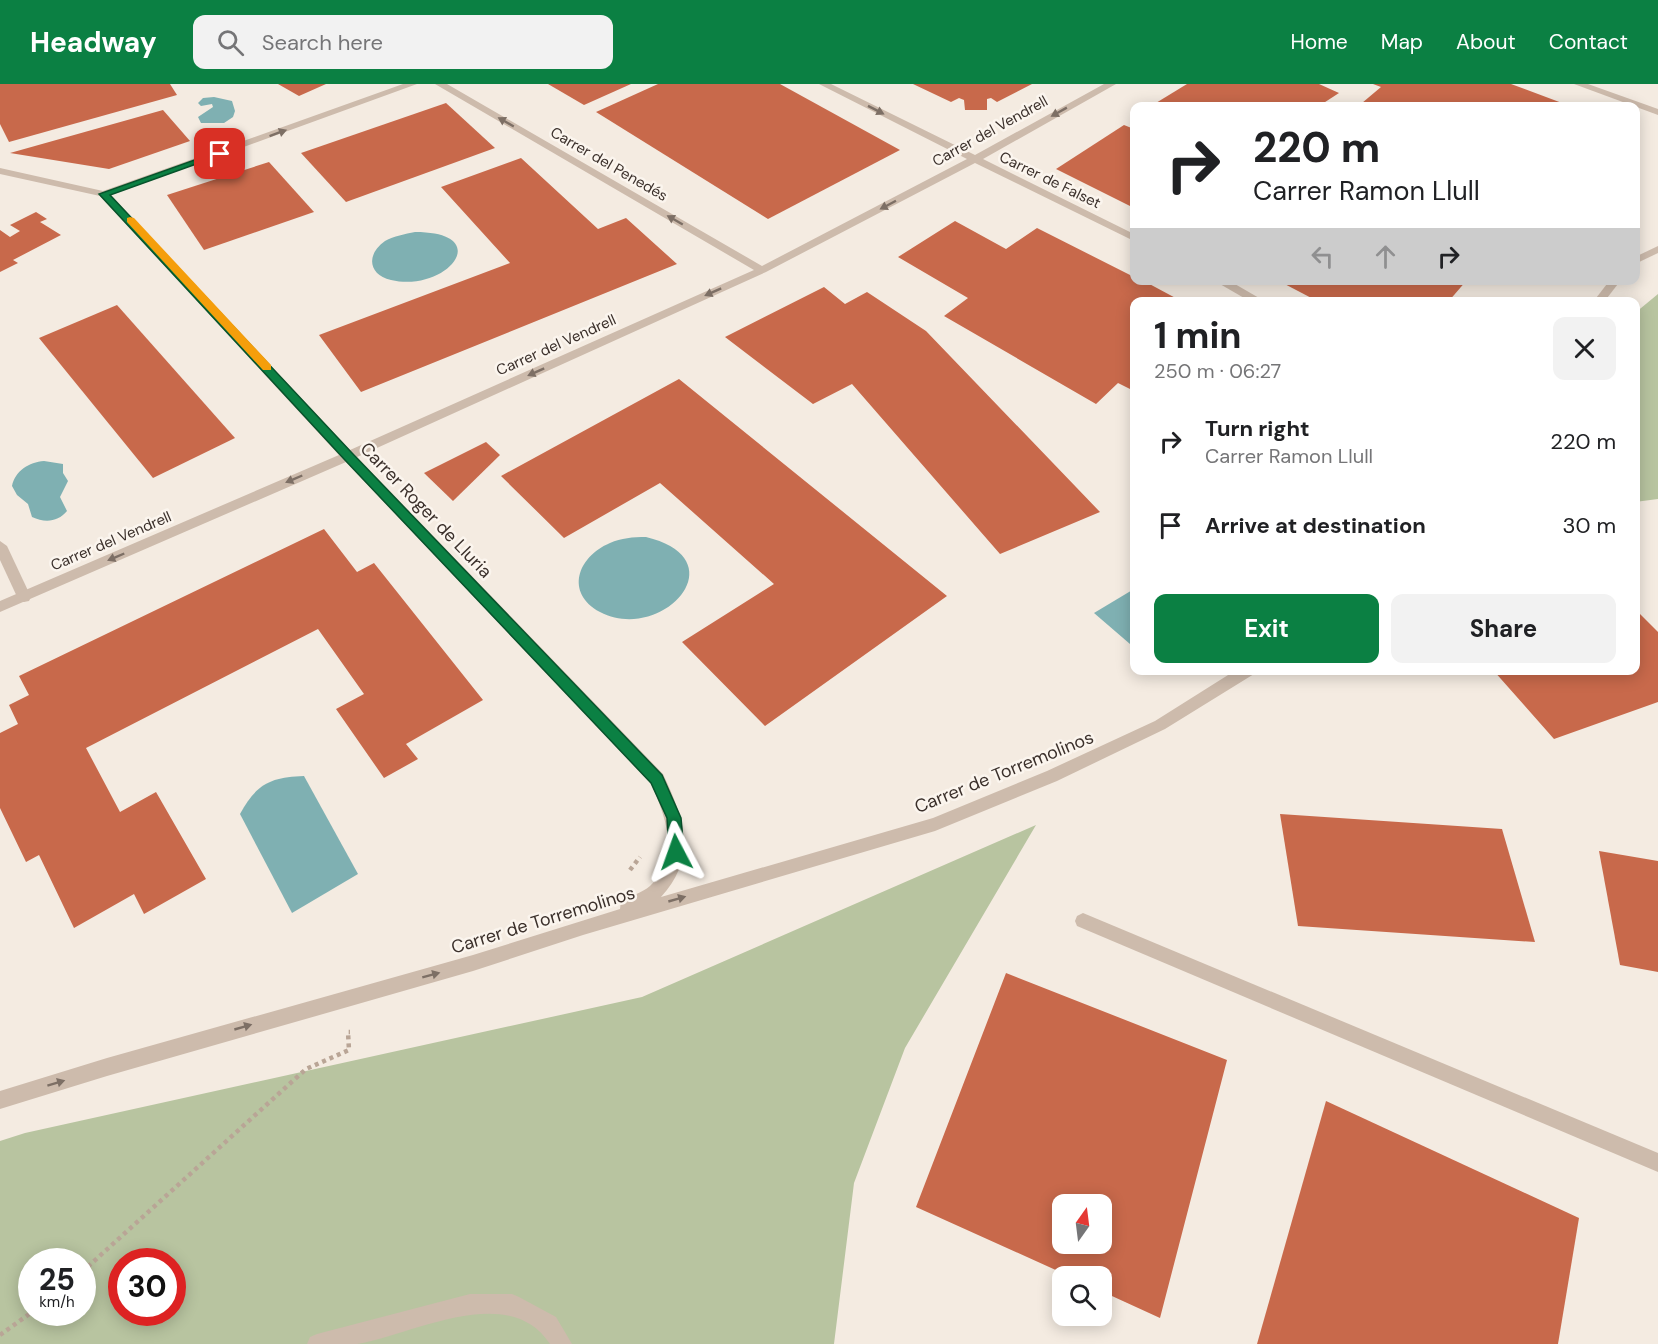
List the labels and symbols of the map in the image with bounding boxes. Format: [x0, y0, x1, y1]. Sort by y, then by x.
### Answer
street label: Carrer del Vendrell [929, 91, 1051, 171]
one-way arrow [868, 105, 885, 115]
one-way arrow [1051, 107, 1068, 117]
one-way arrow [497, 117, 514, 127]
street label: Carrer del Penedés [547, 122, 671, 206]
one-way arrow [269, 127, 287, 137]
pin [194, 128, 245, 179]
street label: Carrer de Falset [996, 147, 1104, 213]
one-way arrow [879, 200, 896, 209]
one-way arrow [667, 214, 683, 225]
one-way arrow [704, 287, 722, 297]
street label: Carrer del Vendrell [493, 310, 619, 380]
one-way arrow [526, 367, 544, 377]
street label: Carrer Roger de Lluria [355, 437, 497, 583]
one-way arrow [285, 474, 303, 484]
street label: Carrer del Vendrell [48, 507, 174, 575]
one-way arrow [106, 552, 124, 562]
street label: Carrer de Torremolinos [911, 725, 1097, 819]
position arrow [644, 820, 708, 884]
street label: Carrer de Torremolinos [448, 881, 638, 959]
one-way arrow [668, 894, 686, 903]
one-way arrow [421, 969, 440, 979]
one-way arrow [234, 1022, 252, 1031]
one-way arrow [47, 1077, 65, 1087]
north arrow [1052, 1194, 1112, 1254]
speed limit sign: 30 [108, 1248, 186, 1326]

